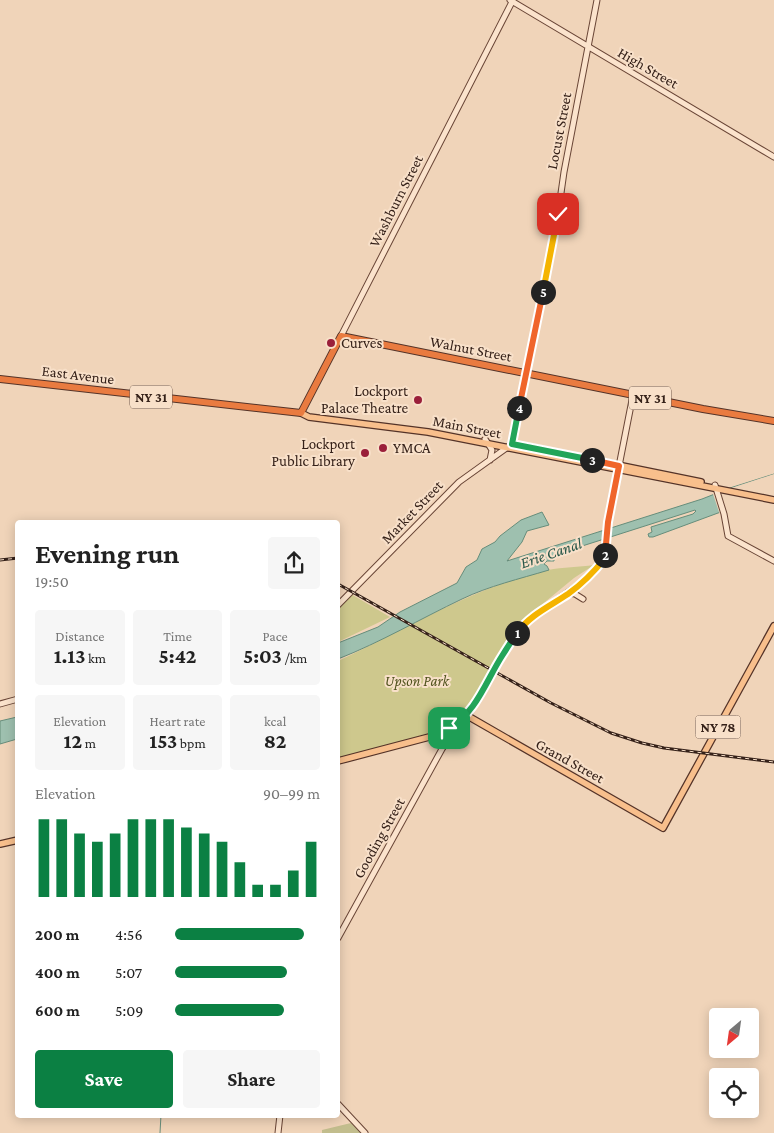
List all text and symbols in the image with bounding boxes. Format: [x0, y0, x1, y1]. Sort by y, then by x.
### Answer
street label: High Street [614, 44, 682, 93]
street label: Locust Street [544, 90, 574, 171]
street label: Washburn Street [366, 151, 427, 250]
pin [537, 193, 579, 235]
icon: check [544, 200, 572, 228]
pin: 5 [530, 280, 556, 304]
text: 5 [540, 284, 547, 300]
street label: Walnut Street [429, 333, 514, 365]
place label: Curves [341, 335, 382, 351]
marker: Curves [325, 337, 337, 349]
street label: East Avenue [41, 363, 116, 387]
place label: Lockport Palace Theatre [321, 383, 409, 416]
road number: NY 31 [130, 386, 172, 408]
road number: NY 31 [629, 386, 671, 409]
marker: Lockport Palace Theatre [412, 394, 424, 406]
pin: 4 [506, 396, 532, 420]
text: 4 [516, 400, 523, 416]
street label: Main Street [431, 413, 504, 442]
place label: Lockport Public Library [272, 436, 356, 470]
place label: YMCA [393, 440, 431, 456]
marker: YMCA [377, 442, 389, 454]
marker: Lockport Public Library [359, 447, 371, 459]
pin: 3 [580, 448, 604, 472]
text: 3 [589, 452, 596, 468]
street label: Market Street [378, 476, 447, 547]
water label: Erie Canal [518, 534, 585, 571]
button: share [268, 537, 320, 589]
text: Evening run [35, 538, 179, 569]
pin: 2 [592, 542, 618, 568]
text: 2 [602, 547, 609, 563]
text: 19:50 [35, 573, 69, 590]
pin: 1 [504, 620, 530, 646]
text: 1 [515, 625, 520, 641]
text: Distance [55, 628, 104, 644]
text: Time [163, 628, 192, 644]
text: Pace [263, 628, 288, 644]
text: 1.13 [54, 644, 85, 668]
text: 5:42 [159, 644, 196, 668]
text: 5:03 [243, 644, 282, 668]
text: km [85, 650, 106, 666]
text: /km [282, 650, 307, 666]
park label: Upson Park [385, 673, 451, 690]
pin [428, 707, 470, 749]
text: Elevation [53, 713, 106, 729]
text: Heart rate [150, 713, 205, 729]
text: kcal [264, 713, 286, 729]
icon: arrive [435, 714, 463, 742]
road number: NY 78 [696, 716, 740, 739]
text: 12 [64, 729, 82, 753]
text: 153 [149, 729, 177, 753]
text: 82 [264, 729, 287, 753]
text: m [82, 735, 96, 751]
text: bpm [177, 735, 206, 751]
street label: Grand Street [533, 736, 608, 787]
text: Elevation [35, 785, 96, 802]
text: 90–99 m [263, 785, 320, 802]
street label: Gooding Street [350, 794, 409, 881]
text: 200 m [35, 926, 79, 943]
text: 4:56 [115, 926, 143, 943]
text: 400 m [35, 964, 80, 981]
text: 5:07 [115, 964, 142, 981]
text: 600 m [35, 1002, 80, 1019]
text: 5:09 [115, 1002, 143, 1019]
north arrow [709, 1008, 759, 1058]
map controls [709, 1008, 759, 1118]
button: Save [35, 1050, 173, 1108]
button: Share [183, 1050, 320, 1108]
button: locate [709, 1068, 759, 1118]

